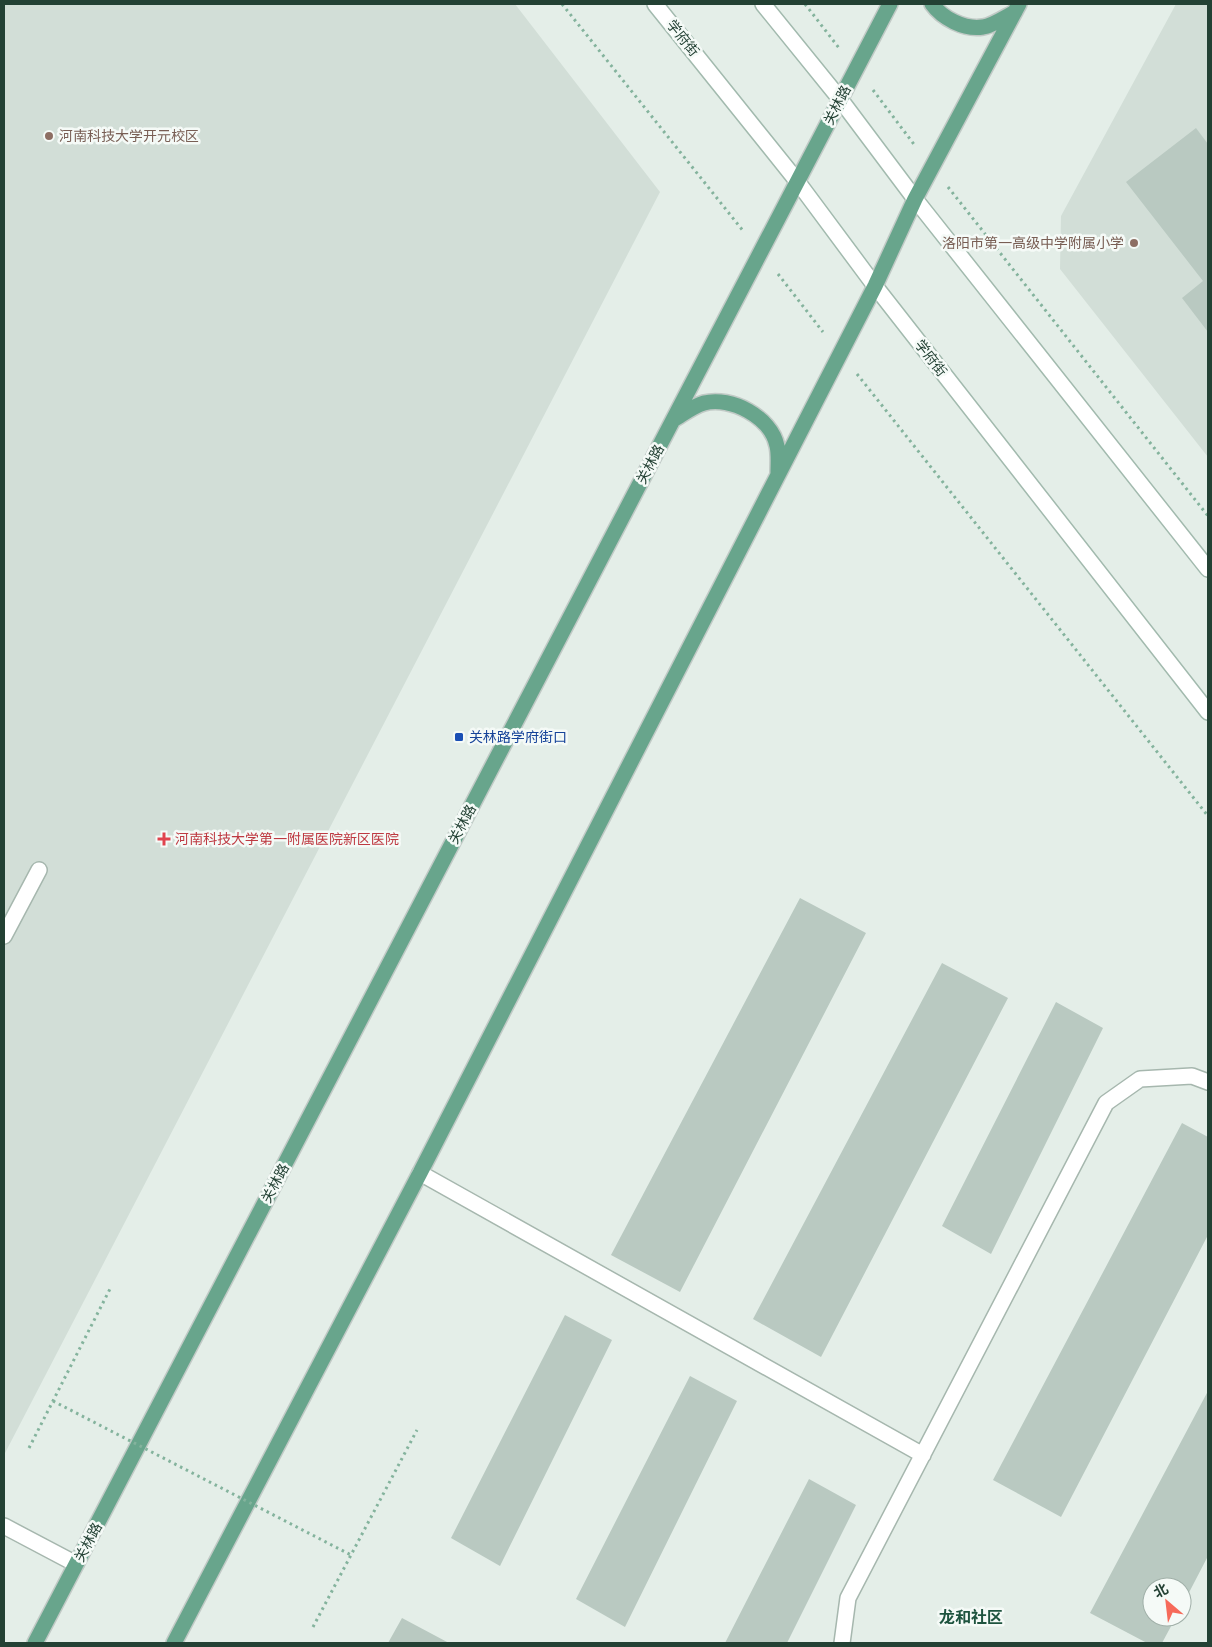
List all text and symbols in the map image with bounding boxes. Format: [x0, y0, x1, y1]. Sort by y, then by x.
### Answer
street label: 学府街 [664, 17, 702, 59]
street label: 关林路 [820, 83, 854, 127]
place label: 河南科技大学开元校区 [59, 128, 199, 144]
marker: 河南科技大学开元校区 [43, 130, 55, 142]
place label: 洛阳市第一高级中学附属小学 [942, 235, 1124, 251]
marker: 洛阳市第一高级中学附属小学 [1128, 237, 1140, 249]
street label: 学府街 [912, 337, 950, 379]
street label: 关林路 [633, 442, 667, 486]
place label: 关林路学府街口 [469, 729, 567, 745]
marker: 关林路学府街口 [453, 731, 465, 743]
street label: 关林路 [445, 802, 479, 846]
place label: 河南科技大学第一附属医院新区医院 [175, 831, 399, 847]
marker: 河南科技大学第一附属医院新区医院 [157, 832, 171, 846]
street label: 关林路 [258, 1161, 292, 1205]
street label: 关林路 [71, 1520, 105, 1564]
north arrow [1142, 1577, 1192, 1627]
text: 北 [1151, 1580, 1171, 1601]
district label: 龙和社区 [939, 1608, 1003, 1626]

